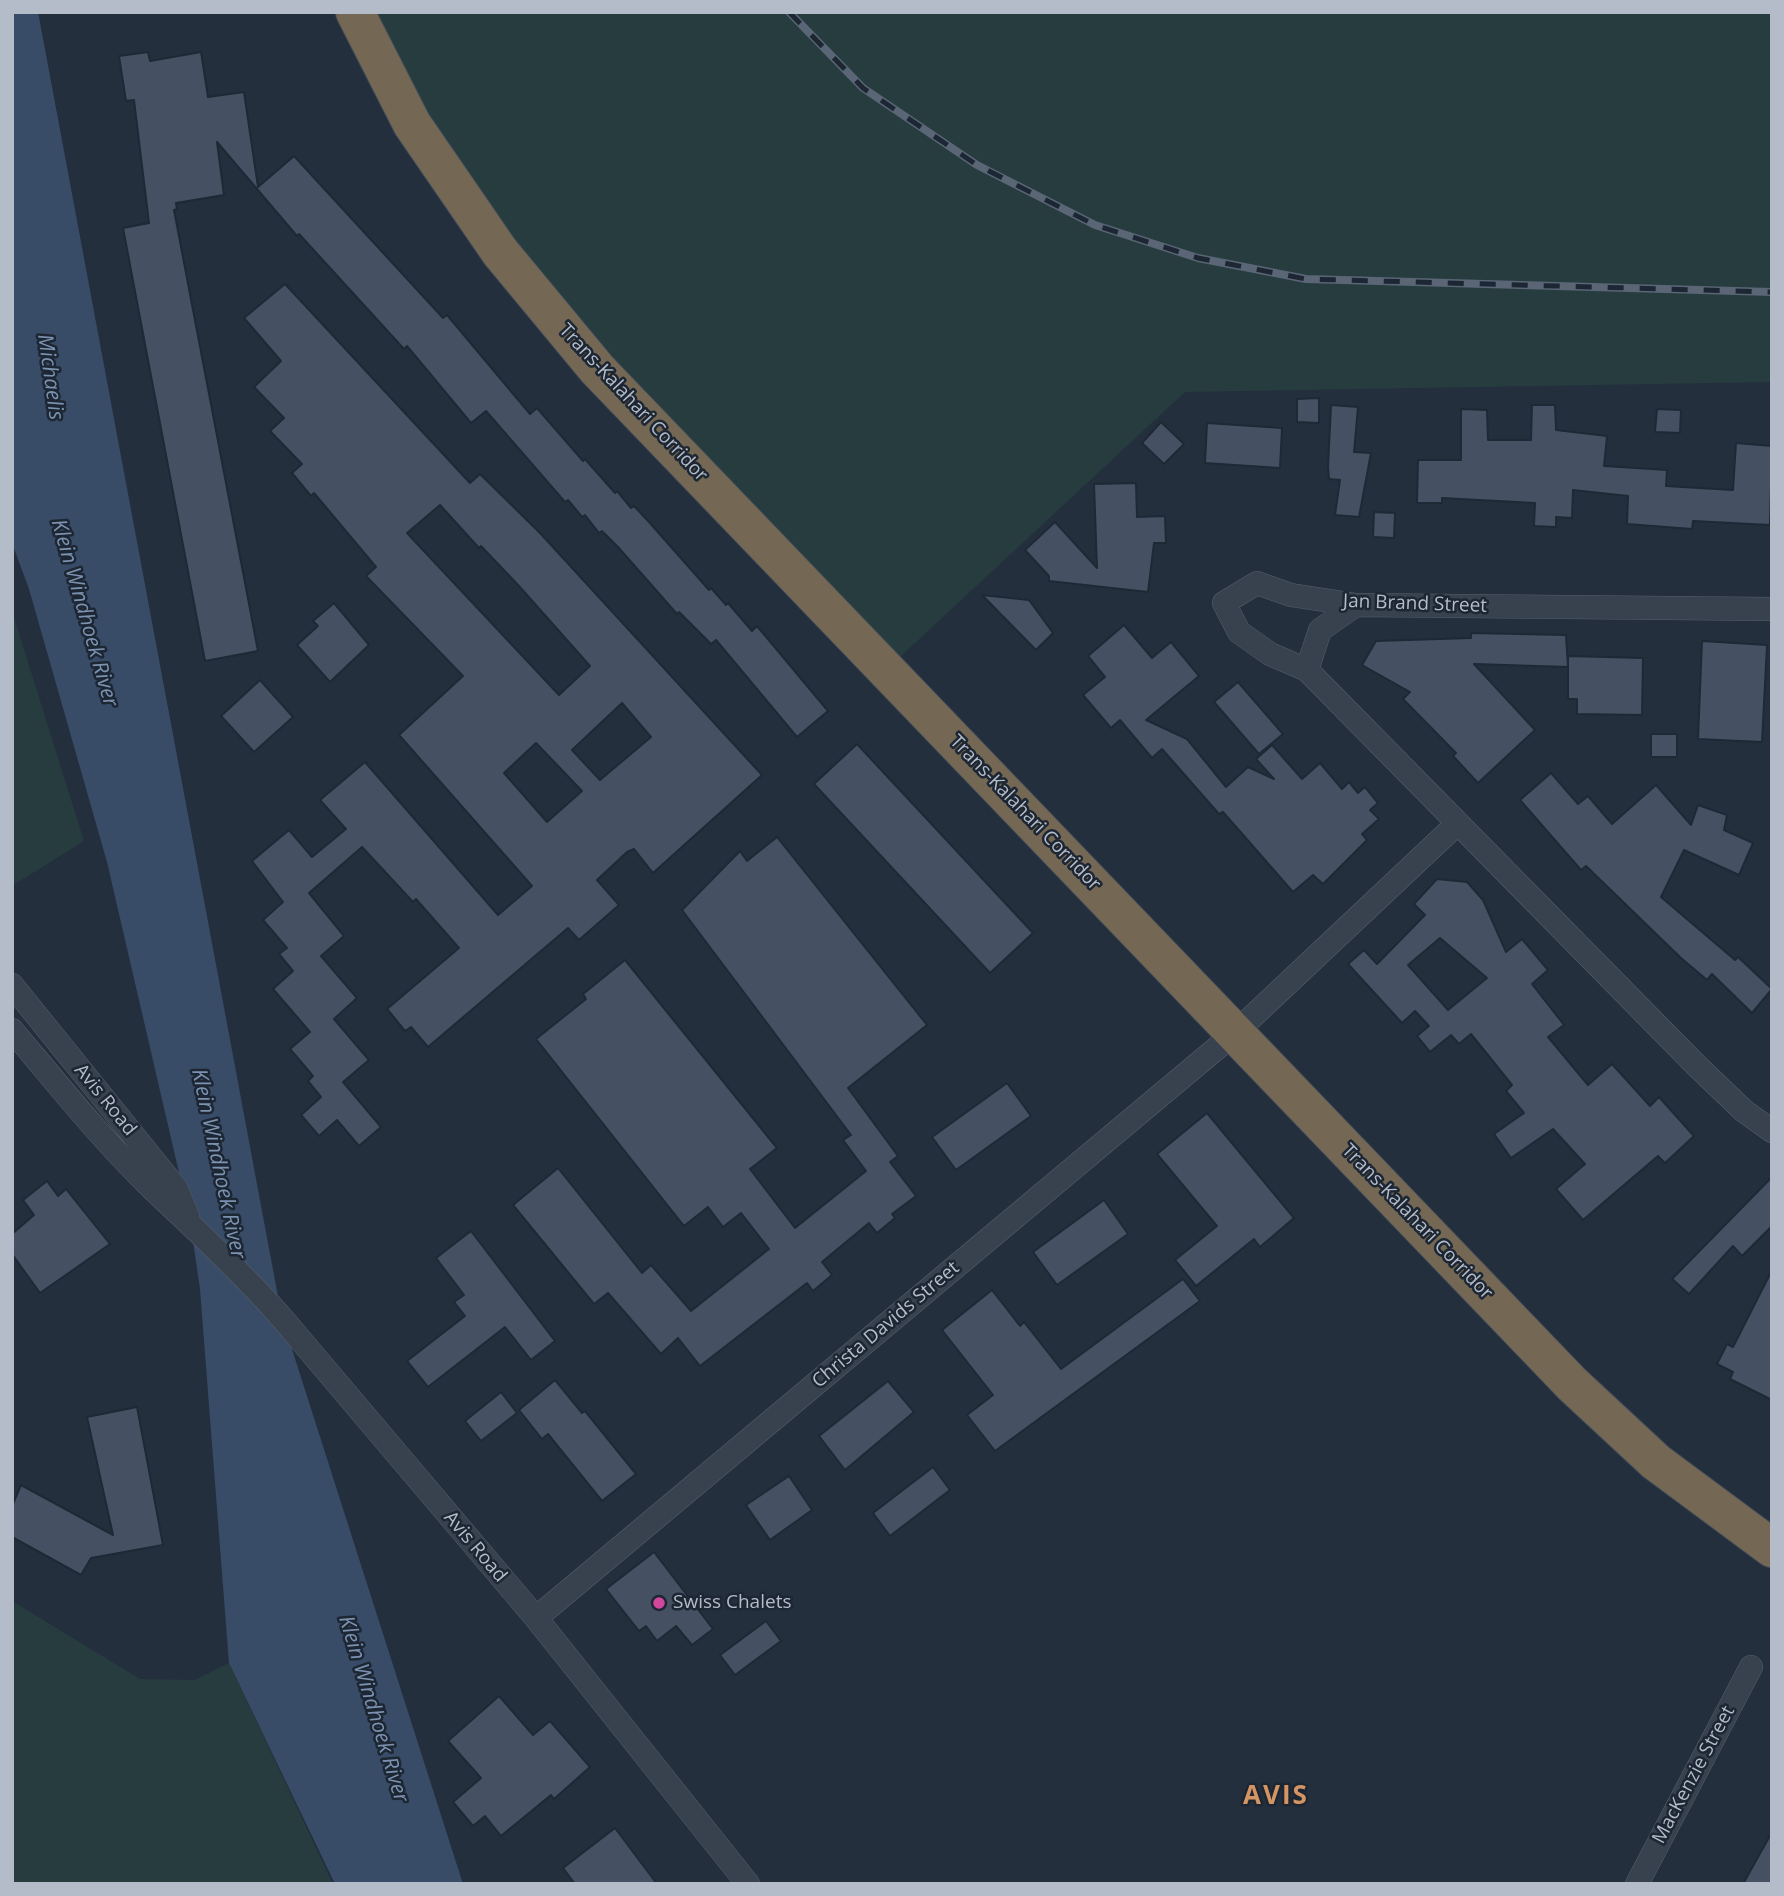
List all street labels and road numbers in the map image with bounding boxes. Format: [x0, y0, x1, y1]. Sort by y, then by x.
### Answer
street label: Trans-Kalahari Corridor [554, 319, 712, 487]
street label: Jan Brand Street [1343, 590, 1487, 618]
street label: Trans-Kalahari Corridor [945, 730, 1105, 896]
street label: Avis Road [69, 1060, 141, 1140]
street label: Trans-Kalahari Corridor [1337, 1139, 1497, 1305]
street label: Christa Davids Street [808, 1257, 964, 1393]
street label: Avis Road [439, 1507, 511, 1587]
street label: MacKenzie Street [1648, 1702, 1740, 1848]

